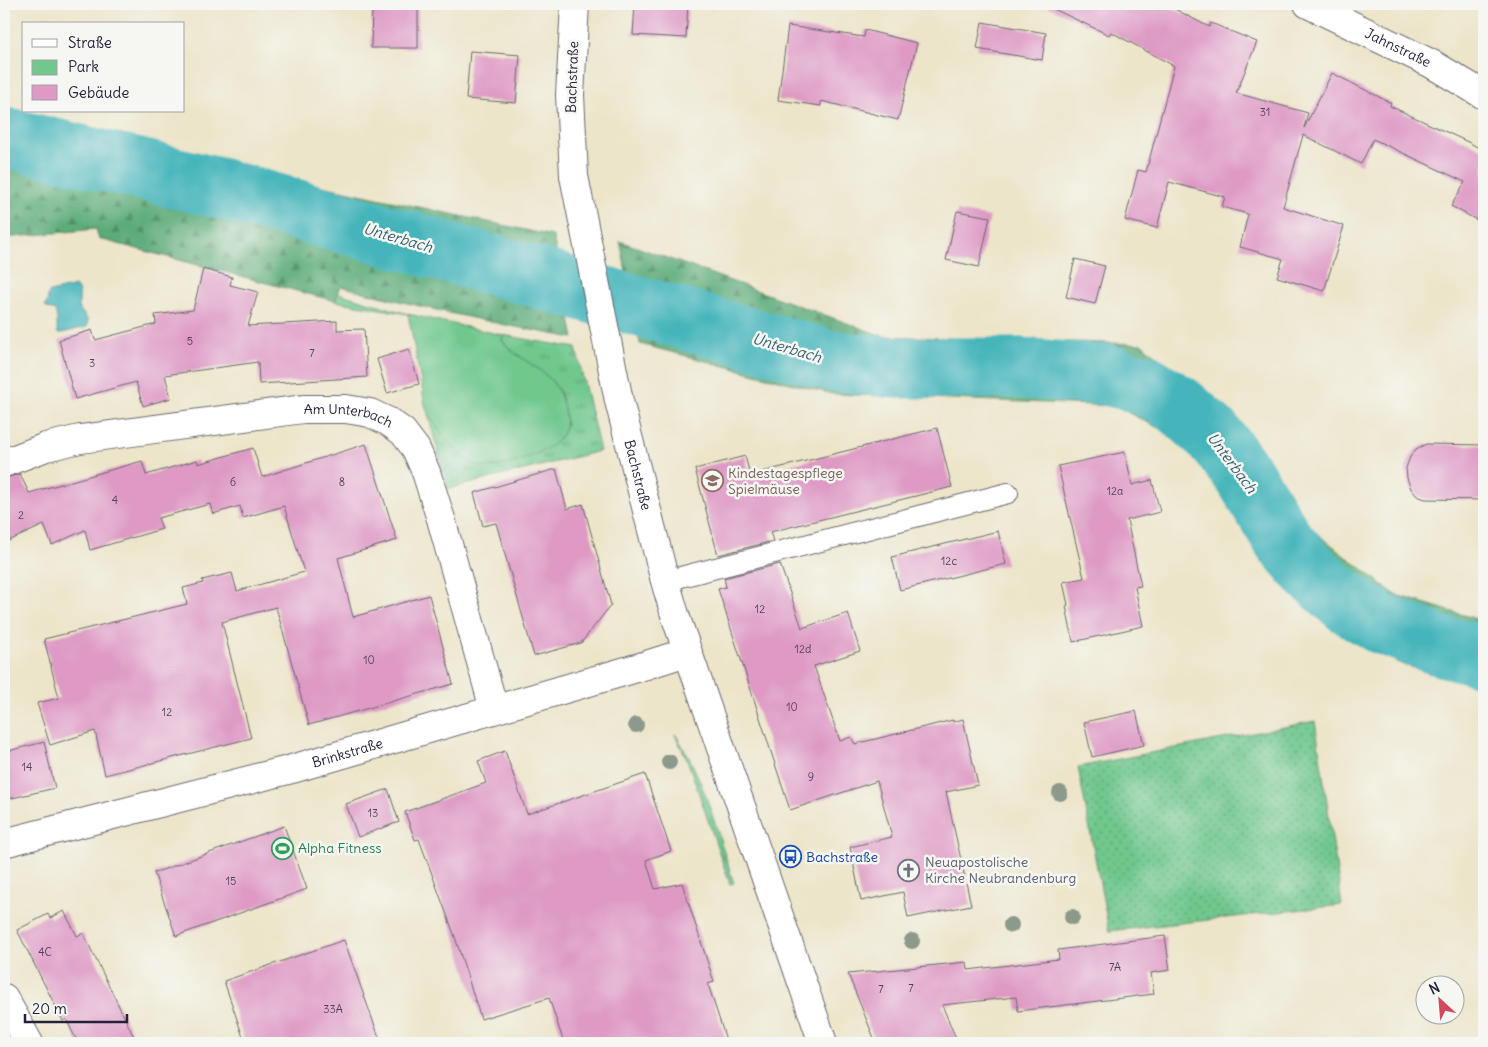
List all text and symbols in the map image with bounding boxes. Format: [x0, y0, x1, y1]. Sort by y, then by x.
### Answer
legend [22, 22, 185, 112]
street label: Jahnstraße [1362, 24, 1434, 71]
text: Straße [68, 33, 112, 52]
street label: Bachstraße [562, 41, 582, 113]
text: Park [68, 57, 99, 76]
text: Gebäude [68, 83, 129, 102]
house number: 31 [1260, 105, 1270, 119]
water label: Unterbach [361, 219, 435, 257]
water label: Unterbach [750, 329, 824, 367]
house number: 5 [187, 334, 193, 348]
house number: 7 [309, 346, 315, 360]
house number: 3 [89, 356, 95, 370]
street label: Am Unterbach [304, 400, 396, 431]
water label: Unterbach [1203, 429, 1261, 497]
street label: Bachstraße [620, 438, 656, 512]
place label: Kindestagespflege Spielmäuse [728, 464, 843, 498]
school or university icon: Kindestagespflege Spielmäuse [700, 469, 724, 493]
house number: 6 [230, 475, 236, 489]
house number: 8 [339, 475, 345, 489]
house number: 12a [1107, 484, 1123, 498]
house number: 4 [112, 493, 118, 507]
house number: 2 [18, 508, 24, 522]
house number: 12c [941, 554, 957, 568]
house number: 12 [755, 602, 765, 616]
house number: 12d [795, 642, 812, 656]
house number: 10 [363, 653, 375, 667]
house number: 10 [786, 700, 798, 714]
house number: 12 [162, 705, 172, 719]
street label: Brinkstraße [310, 734, 385, 772]
house number: 14 [22, 760, 32, 774]
house number: 9 [808, 770, 814, 784]
house number: 13 [368, 806, 378, 820]
sports icon: Alpha Fitness [270, 836, 294, 860]
place label: Alpha Fitness [298, 839, 382, 857]
bus stop icon: Bachstraße [778, 845, 802, 869]
place label: Bachstraße [806, 848, 878, 866]
place label: Neuapostolische Kirche Neubrandenburg [925, 853, 1076, 887]
church icon: Neuapostolische Kirche Neubrandenburg [897, 858, 921, 882]
house number: 15 [226, 874, 236, 888]
house number: 4C [38, 945, 52, 959]
house number: 7A [1109, 960, 1121, 974]
north arrow [1416, 974, 1466, 1024]
text: N [1426, 978, 1443, 999]
house number: 7 [908, 981, 914, 995]
house number: 7 [878, 982, 884, 996]
scale bar [25, 992, 128, 1024]
text: 20 m [32, 999, 67, 1018]
house number: 33A [323, 1002, 343, 1016]

